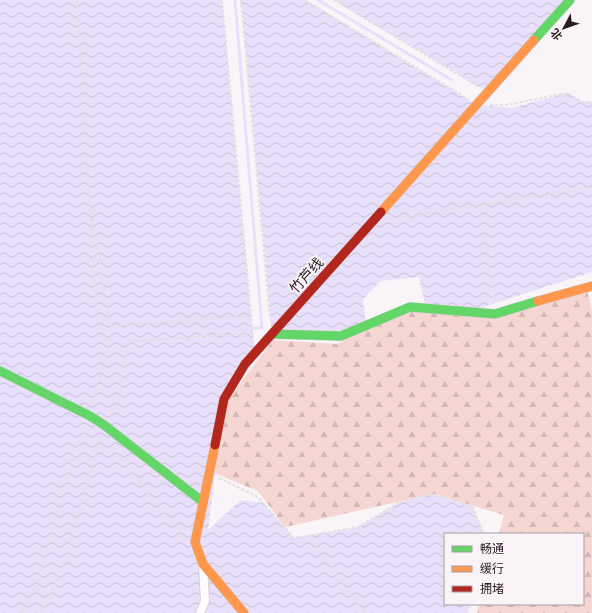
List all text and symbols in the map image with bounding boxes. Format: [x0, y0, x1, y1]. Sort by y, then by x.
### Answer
north arrow [544, 8, 584, 48]
text: 北 [548, 26, 565, 43]
street label: 竹芦线 [286, 254, 326, 296]
legend [444, 533, 584, 605]
text: 畅通 [480, 541, 504, 555]
text: 缓行 [480, 561, 504, 575]
text: 拥堵 [480, 581, 504, 595]

